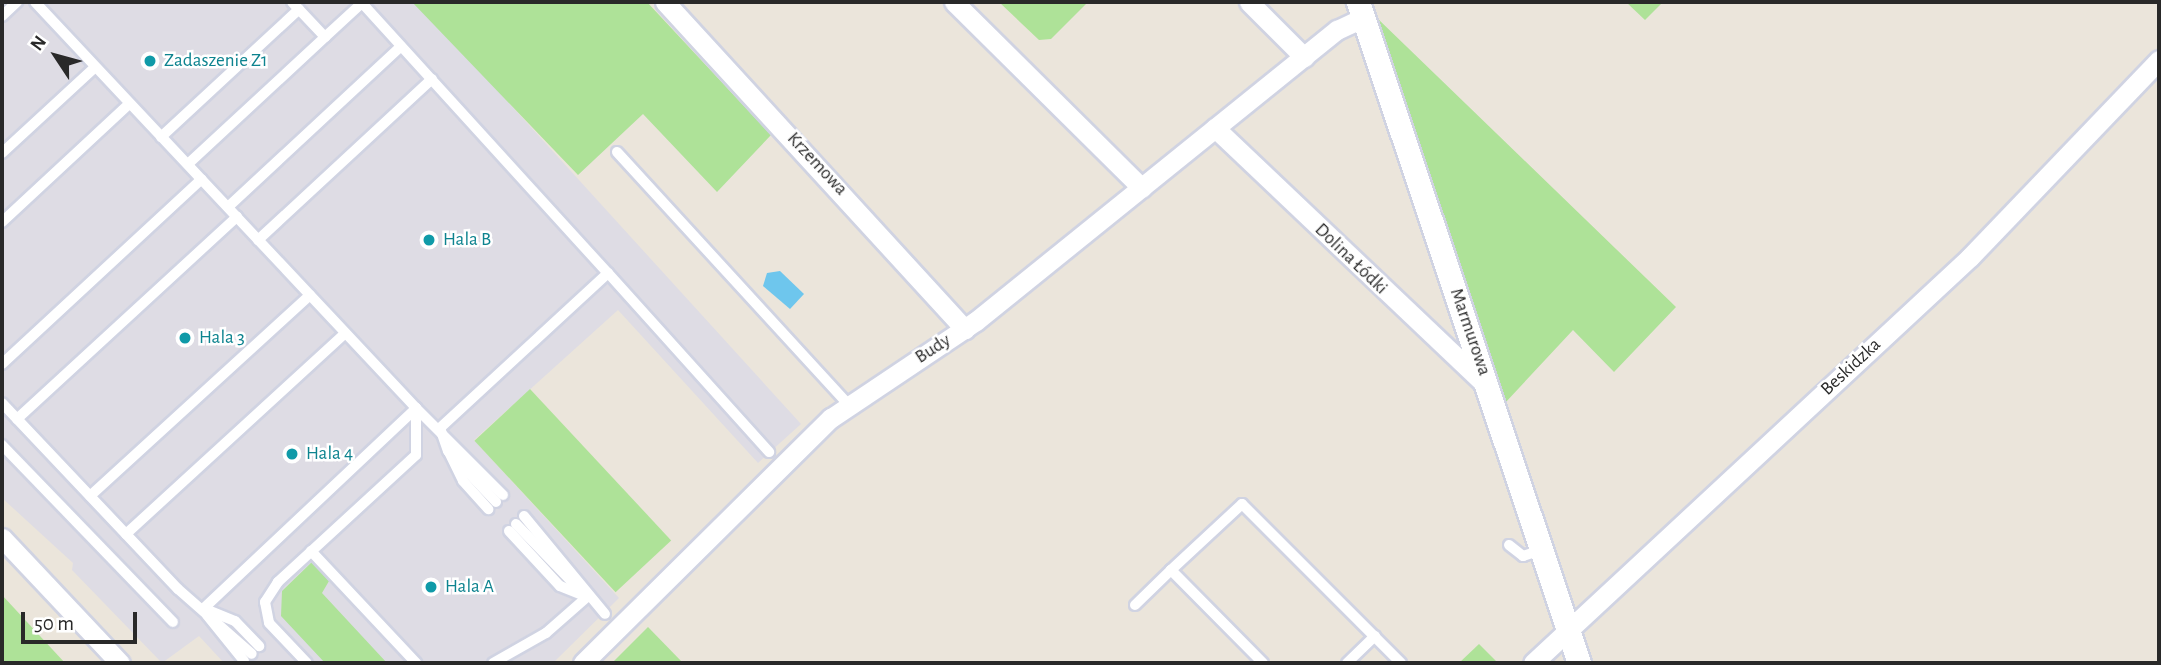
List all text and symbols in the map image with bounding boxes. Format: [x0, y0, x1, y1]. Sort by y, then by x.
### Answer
north arrow [21, 21, 91, 91]
text: N [27, 32, 50, 54]
place label: Zadaszenie Z1 [164, 50, 268, 72]
marker: Zadaszenie Z1 [142, 53, 158, 69]
street label: Krzemowa [782, 128, 852, 200]
street label: Dolina Łódki [1310, 219, 1392, 299]
place label: Hala B [443, 229, 491, 251]
marker: Hala B [421, 232, 437, 248]
street label: Marmurowa [1444, 285, 1496, 379]
place label: Hala 3 [199, 327, 245, 349]
street label: Budy [911, 329, 955, 369]
marker: Hala 3 [177, 330, 193, 346]
street label: Beskidzka [1816, 333, 1886, 401]
place label: Hala 4 [306, 443, 353, 465]
marker: Hala 4 [284, 446, 300, 462]
place label: Hala A [445, 576, 494, 598]
marker: Hala A [423, 579, 439, 595]
scale bar [24, 598, 140, 642]
text: 50 m [34, 613, 74, 634]

